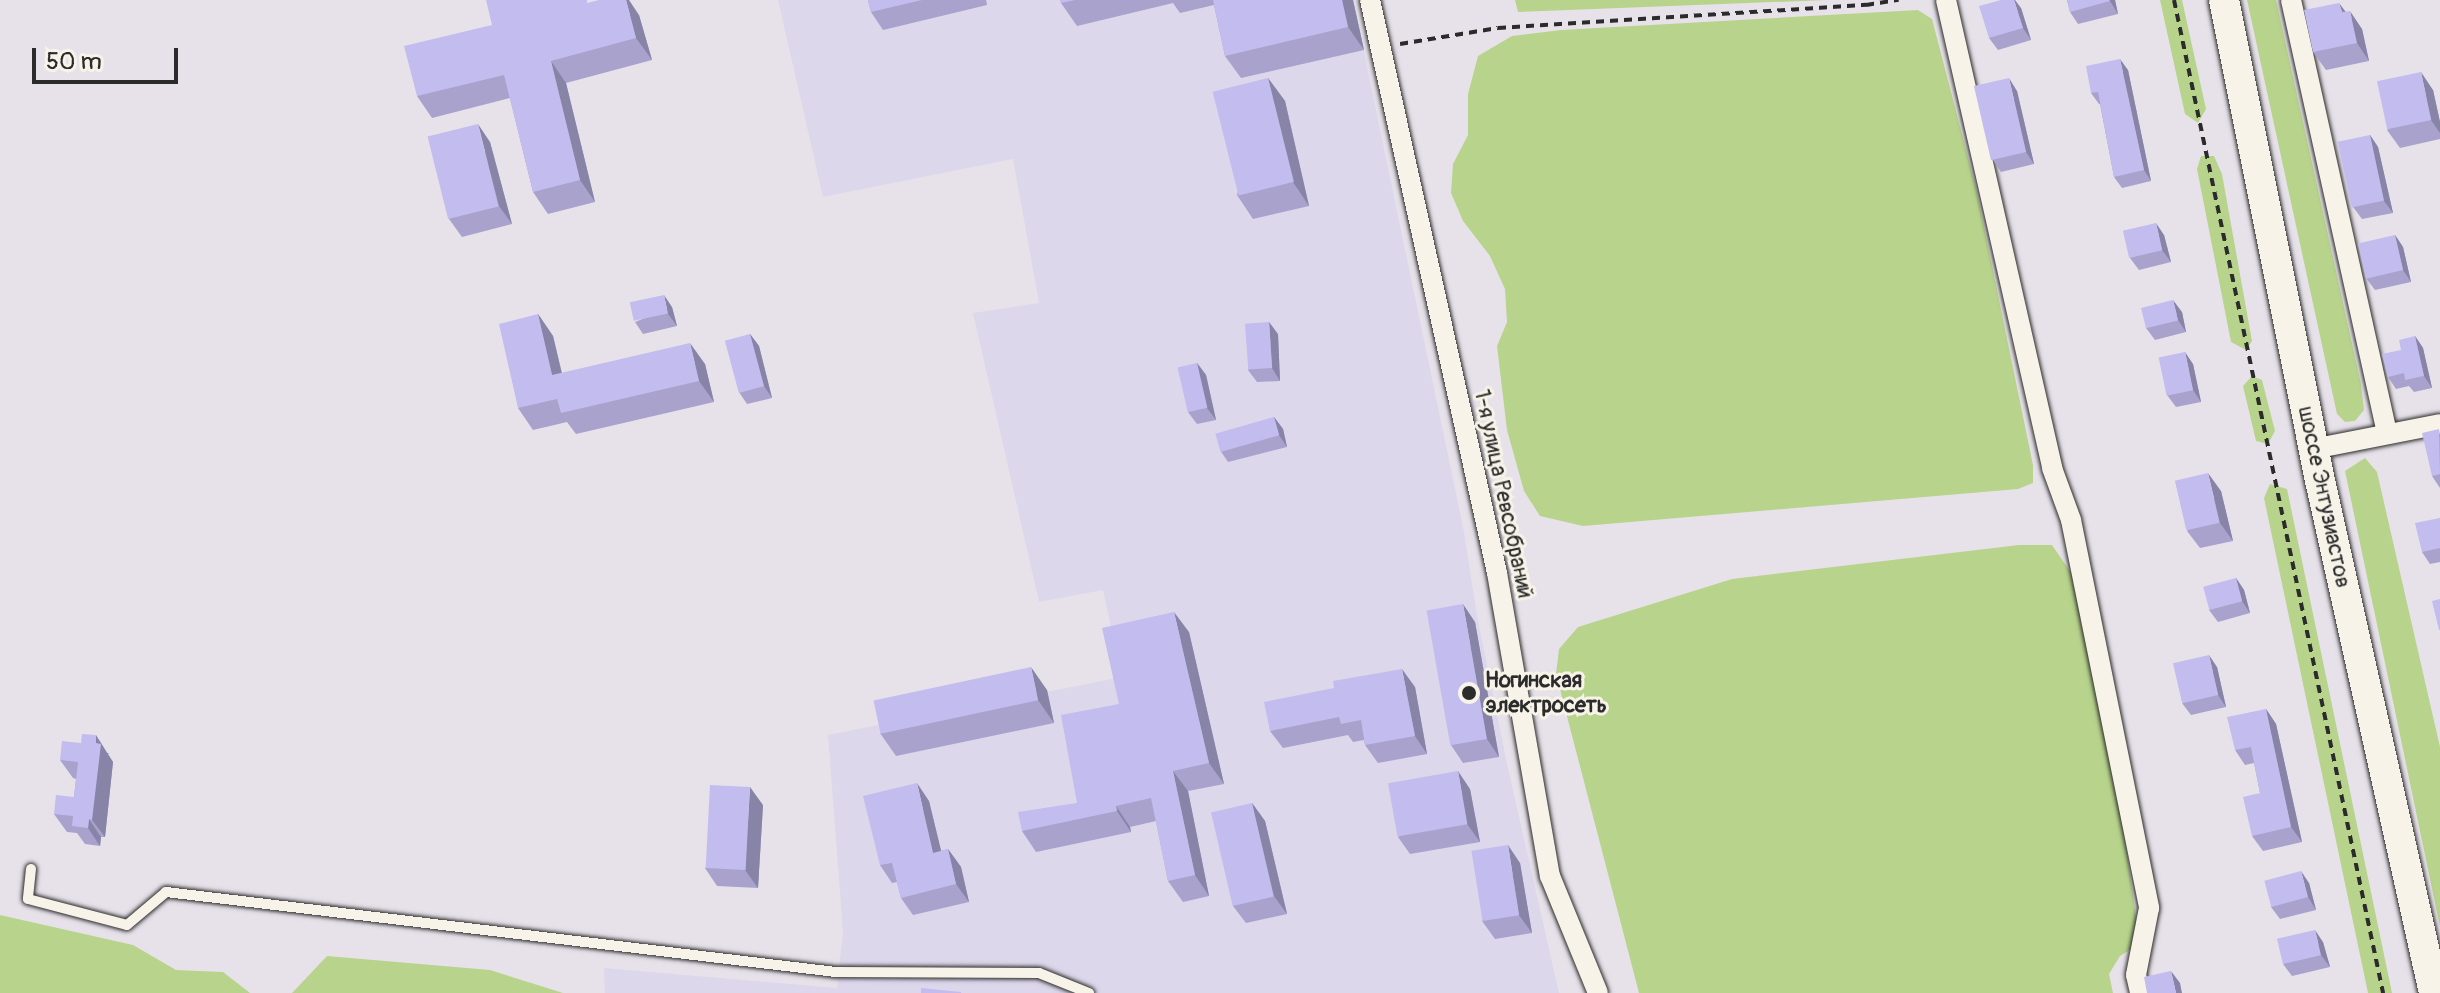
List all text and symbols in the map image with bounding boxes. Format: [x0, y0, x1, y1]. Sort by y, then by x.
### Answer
scale bar [36, 32, 182, 82]
text: 50 m [46, 47, 102, 76]
street label: 1-я улица Ревсобраний [1468, 387, 1538, 601]
street label: шоссе Энтузиастов [2292, 404, 2356, 590]
place label: Ногинская электросеть [1485, 667, 1607, 718]
marker: Ногинская электросеть [1460, 684, 1478, 702]

